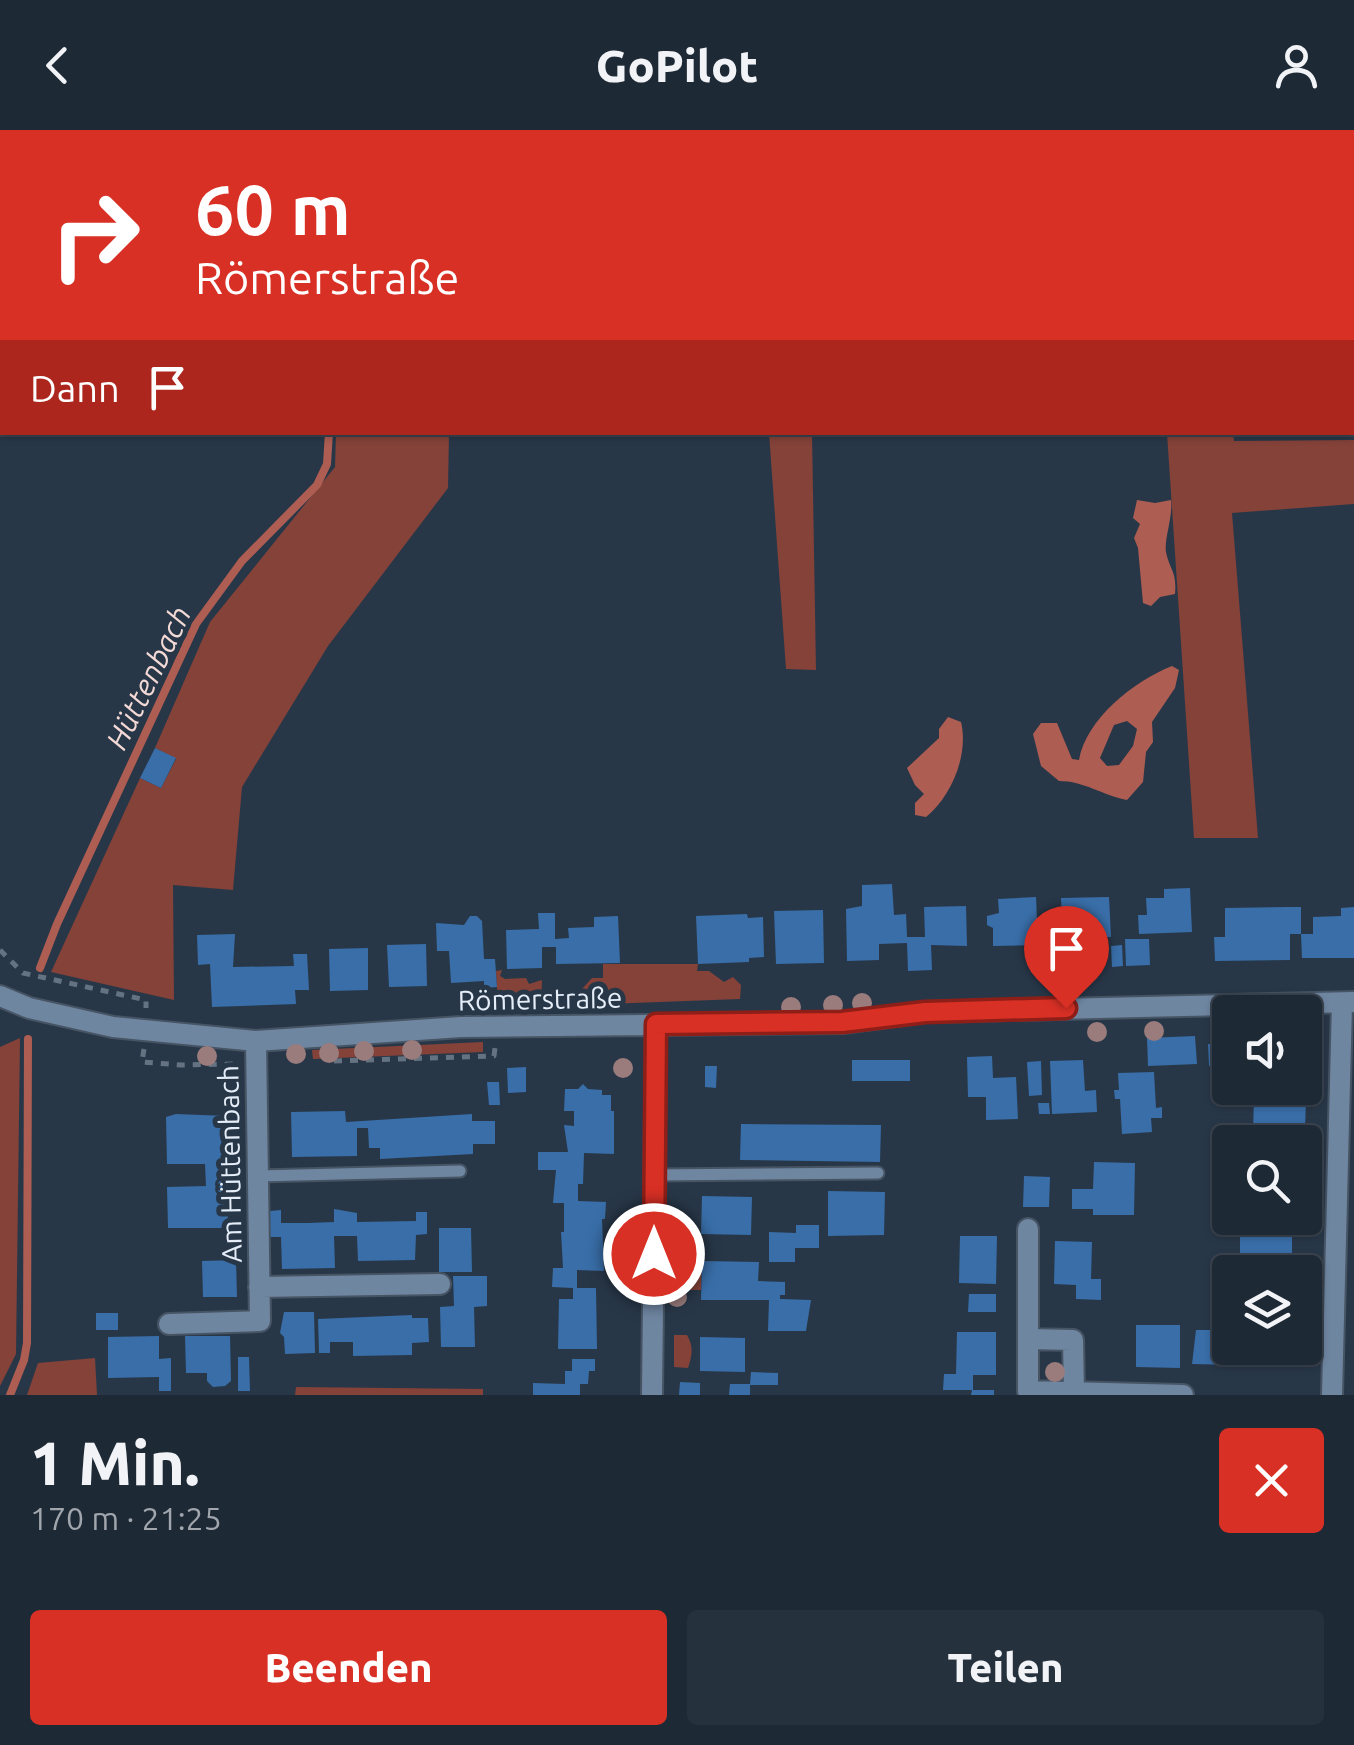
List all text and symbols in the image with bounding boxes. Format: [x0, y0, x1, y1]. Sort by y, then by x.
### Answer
icon: back [30, 38, 85, 93]
icon: person [1269, 38, 1324, 93]
text: GoPilot [596, 40, 758, 91]
icon: right [30, 170, 160, 300]
text: 60 m [195, 170, 351, 248]
text: Römerstraße [195, 252, 459, 303]
icon: arrive [140, 360, 195, 415]
text: Dann [30, 367, 120, 409]
water label: Hüttenbach [99, 601, 197, 755]
pin [1024, 906, 1109, 1009]
icon: arrive [1039, 921, 1094, 976]
street label: Römerstraße [457, 982, 622, 1015]
map controls [1212, 995, 1322, 1365]
button: sound [1212, 995, 1322, 1105]
street label: Am Hüttenbach [212, 1065, 247, 1263]
button: search [1212, 1125, 1322, 1235]
position arrow [602, 1202, 706, 1306]
button: layers [1212, 1255, 1322, 1365]
button: close [1219, 1428, 1324, 1533]
text: 1 Min. [30, 1429, 200, 1496]
text: 170 m · 21:25 [30, 1500, 222, 1536]
button: Beenden [30, 1610, 667, 1725]
button: Teilen [687, 1610, 1324, 1725]

